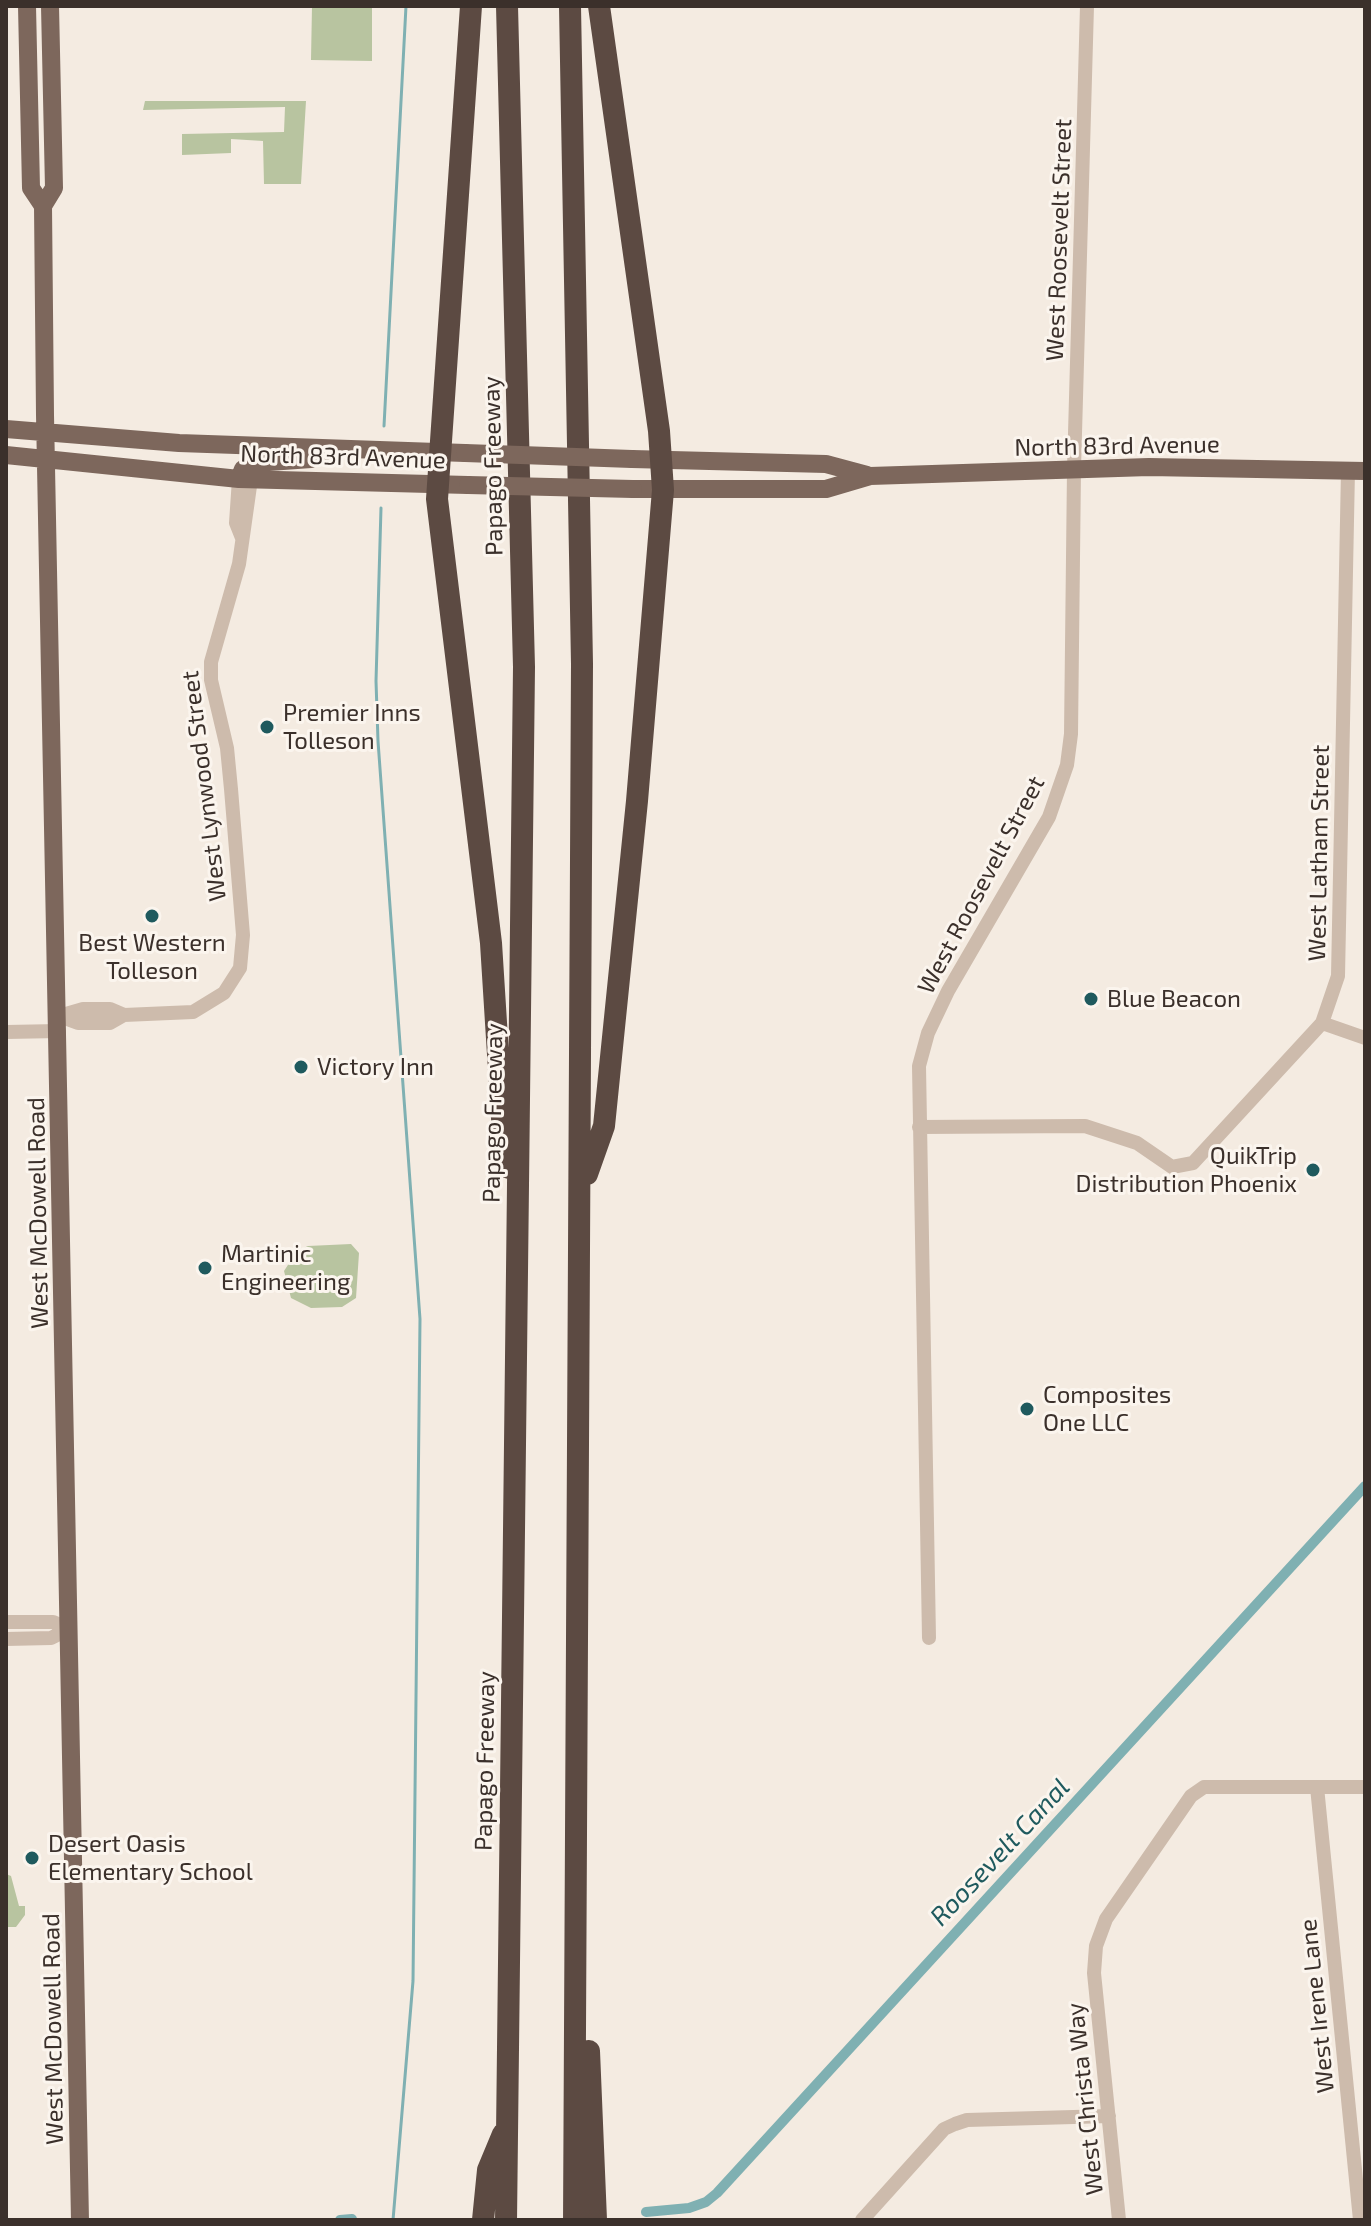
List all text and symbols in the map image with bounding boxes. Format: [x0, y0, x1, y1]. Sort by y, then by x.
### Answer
street label: West Roosevelt Street [1040, 118, 1078, 362]
street label: Papago Freeway [477, 376, 509, 556]
street label: North 83rd Avenue [1014, 430, 1220, 462]
street label: North 83rd Avenue [240, 439, 446, 475]
street label: West Lynwood Street [176, 669, 232, 903]
place label: Premier Inns Tolleson [283, 699, 421, 755]
marker: Premier Inns Tolleson [258, 718, 276, 736]
street label: West Latham Street [1303, 744, 1335, 962]
street label: West Roosevelt Street [911, 771, 1051, 999]
marker: Best Western Tolleson [143, 907, 161, 925]
place label: Best Western Tolleson [78, 929, 226, 985]
place label: Blue Beacon [1107, 985, 1241, 1013]
marker: Blue Beacon [1082, 990, 1100, 1008]
street label: Papago Freeway [477, 1023, 509, 1203]
place label: Victory Inn [317, 1053, 434, 1081]
marker: Victory Inn [292, 1058, 310, 1076]
street label: West McDowell Road [22, 1097, 54, 1329]
place label: QuikTrip Distribution Phoenix [1076, 1142, 1297, 1198]
marker: QuikTrip Distribution Phoenix [1304, 1161, 1322, 1179]
place label: Martinic Engineering [221, 1240, 350, 1296]
marker: Martinic Engineering [196, 1259, 214, 1277]
place label: Composites One LLC [1043, 1381, 1171, 1437]
marker: Composites One LLC [1018, 1400, 1036, 1418]
street label: Papago Freeway [469, 1671, 501, 1851]
water label: Roosevelt Canal [924, 1772, 1076, 1932]
place label: Desert Oasis Elementary School [48, 1830, 253, 1886]
marker: Desert Oasis Elementary School [23, 1849, 41, 1867]
street label: West McDowell Road [37, 1913, 69, 2145]
street label: West Irene Lane [1294, 1918, 1340, 2094]
street label: West Christa Way [1061, 2001, 1109, 2197]

